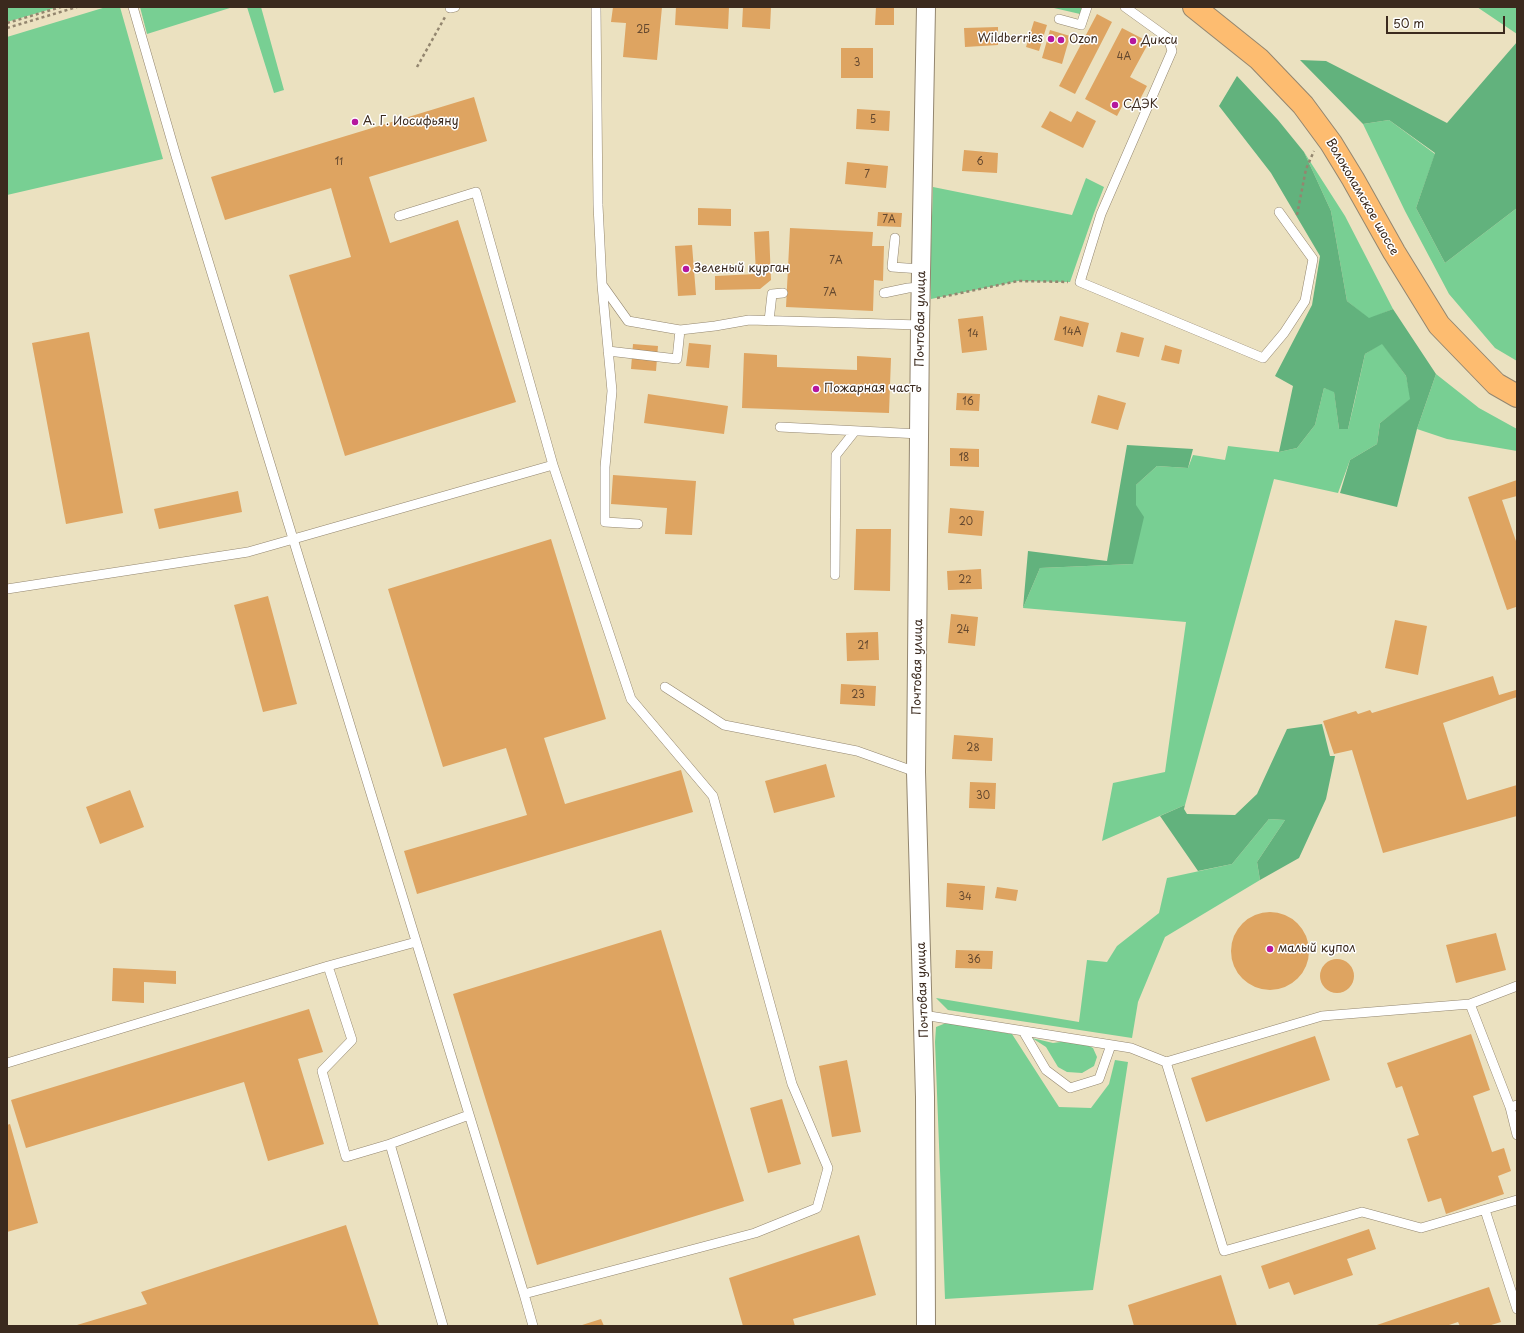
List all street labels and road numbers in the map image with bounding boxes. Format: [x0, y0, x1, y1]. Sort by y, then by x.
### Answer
street label: Волоколамское шоссе [1323, 136, 1401, 258]
street label: Почтовая улица [913, 271, 929, 367]
street label: Почтовая улица [910, 619, 926, 715]
street label: Почтовая улица [914, 942, 932, 1038]

